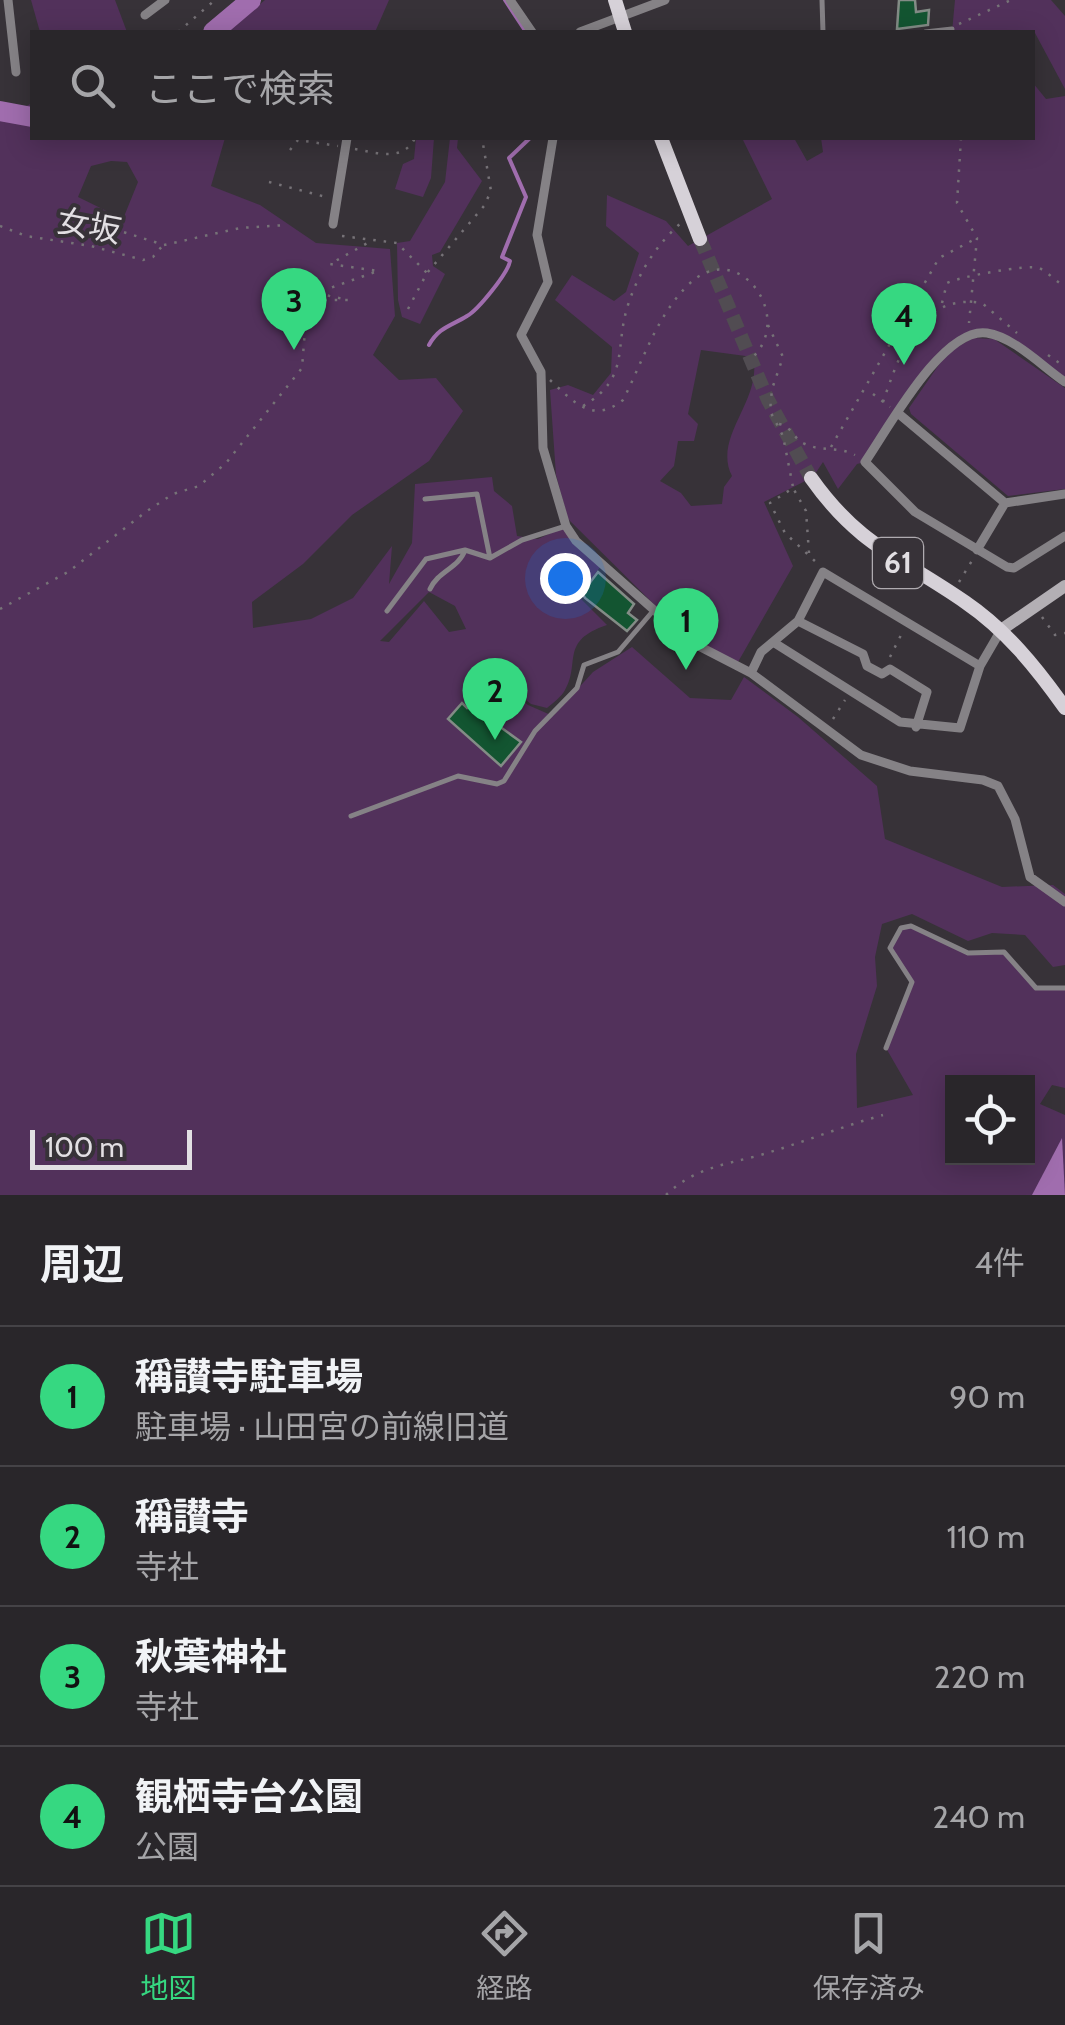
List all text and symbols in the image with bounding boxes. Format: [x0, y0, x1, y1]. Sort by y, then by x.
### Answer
search box [30, 30, 1035, 140]
icon: search [65, 58, 120, 113]
text: ここで検索 [145, 65, 335, 112]
street label: 女坂 [54, 200, 124, 251]
pin: 3 [262, 268, 326, 350]
pin: 4 [872, 282, 936, 365]
road number: 61 [873, 538, 923, 588]
your location [540, 553, 591, 604]
pin: 1 [654, 588, 718, 670]
pin: 2 [462, 658, 528, 740]
map controls [945, 1075, 1035, 1165]
button: locate [945, 1075, 1035, 1165]
scale bar [30, 1125, 192, 1170]
text: 100 m [45, 1130, 124, 1164]
text: 周辺 [40, 1238, 124, 1290]
text: 4件 [975, 1243, 1025, 1282]
text: 稱讃寺駐車場 [135, 1353, 363, 1400]
text: 1 [67, 1377, 78, 1416]
text: 90 m [949, 1377, 1025, 1416]
text: 駐車場 · 山田宮の前線旧道 [135, 1407, 509, 1446]
text: 稱讃寺 [135, 1493, 249, 1540]
text: 2 [64, 1517, 81, 1556]
text: 110 m [947, 1517, 1025, 1556]
text: 寺社 [135, 1547, 199, 1586]
text: 秋葉神社 [135, 1633, 287, 1680]
text: 3 [64, 1657, 81, 1696]
text: 220 m [934, 1657, 1025, 1696]
text: 寺社 [135, 1687, 199, 1726]
text: 観栖寺台公園 [135, 1773, 363, 1820]
text: 4 [63, 1797, 82, 1836]
text: 240 m [932, 1797, 1025, 1836]
text: 公園 [135, 1827, 199, 1866]
tab: 地図 [140, 1906, 196, 2006]
tab: 経路 [476, 1906, 533, 2006]
tab: 保存済み [813, 1906, 925, 2006]

